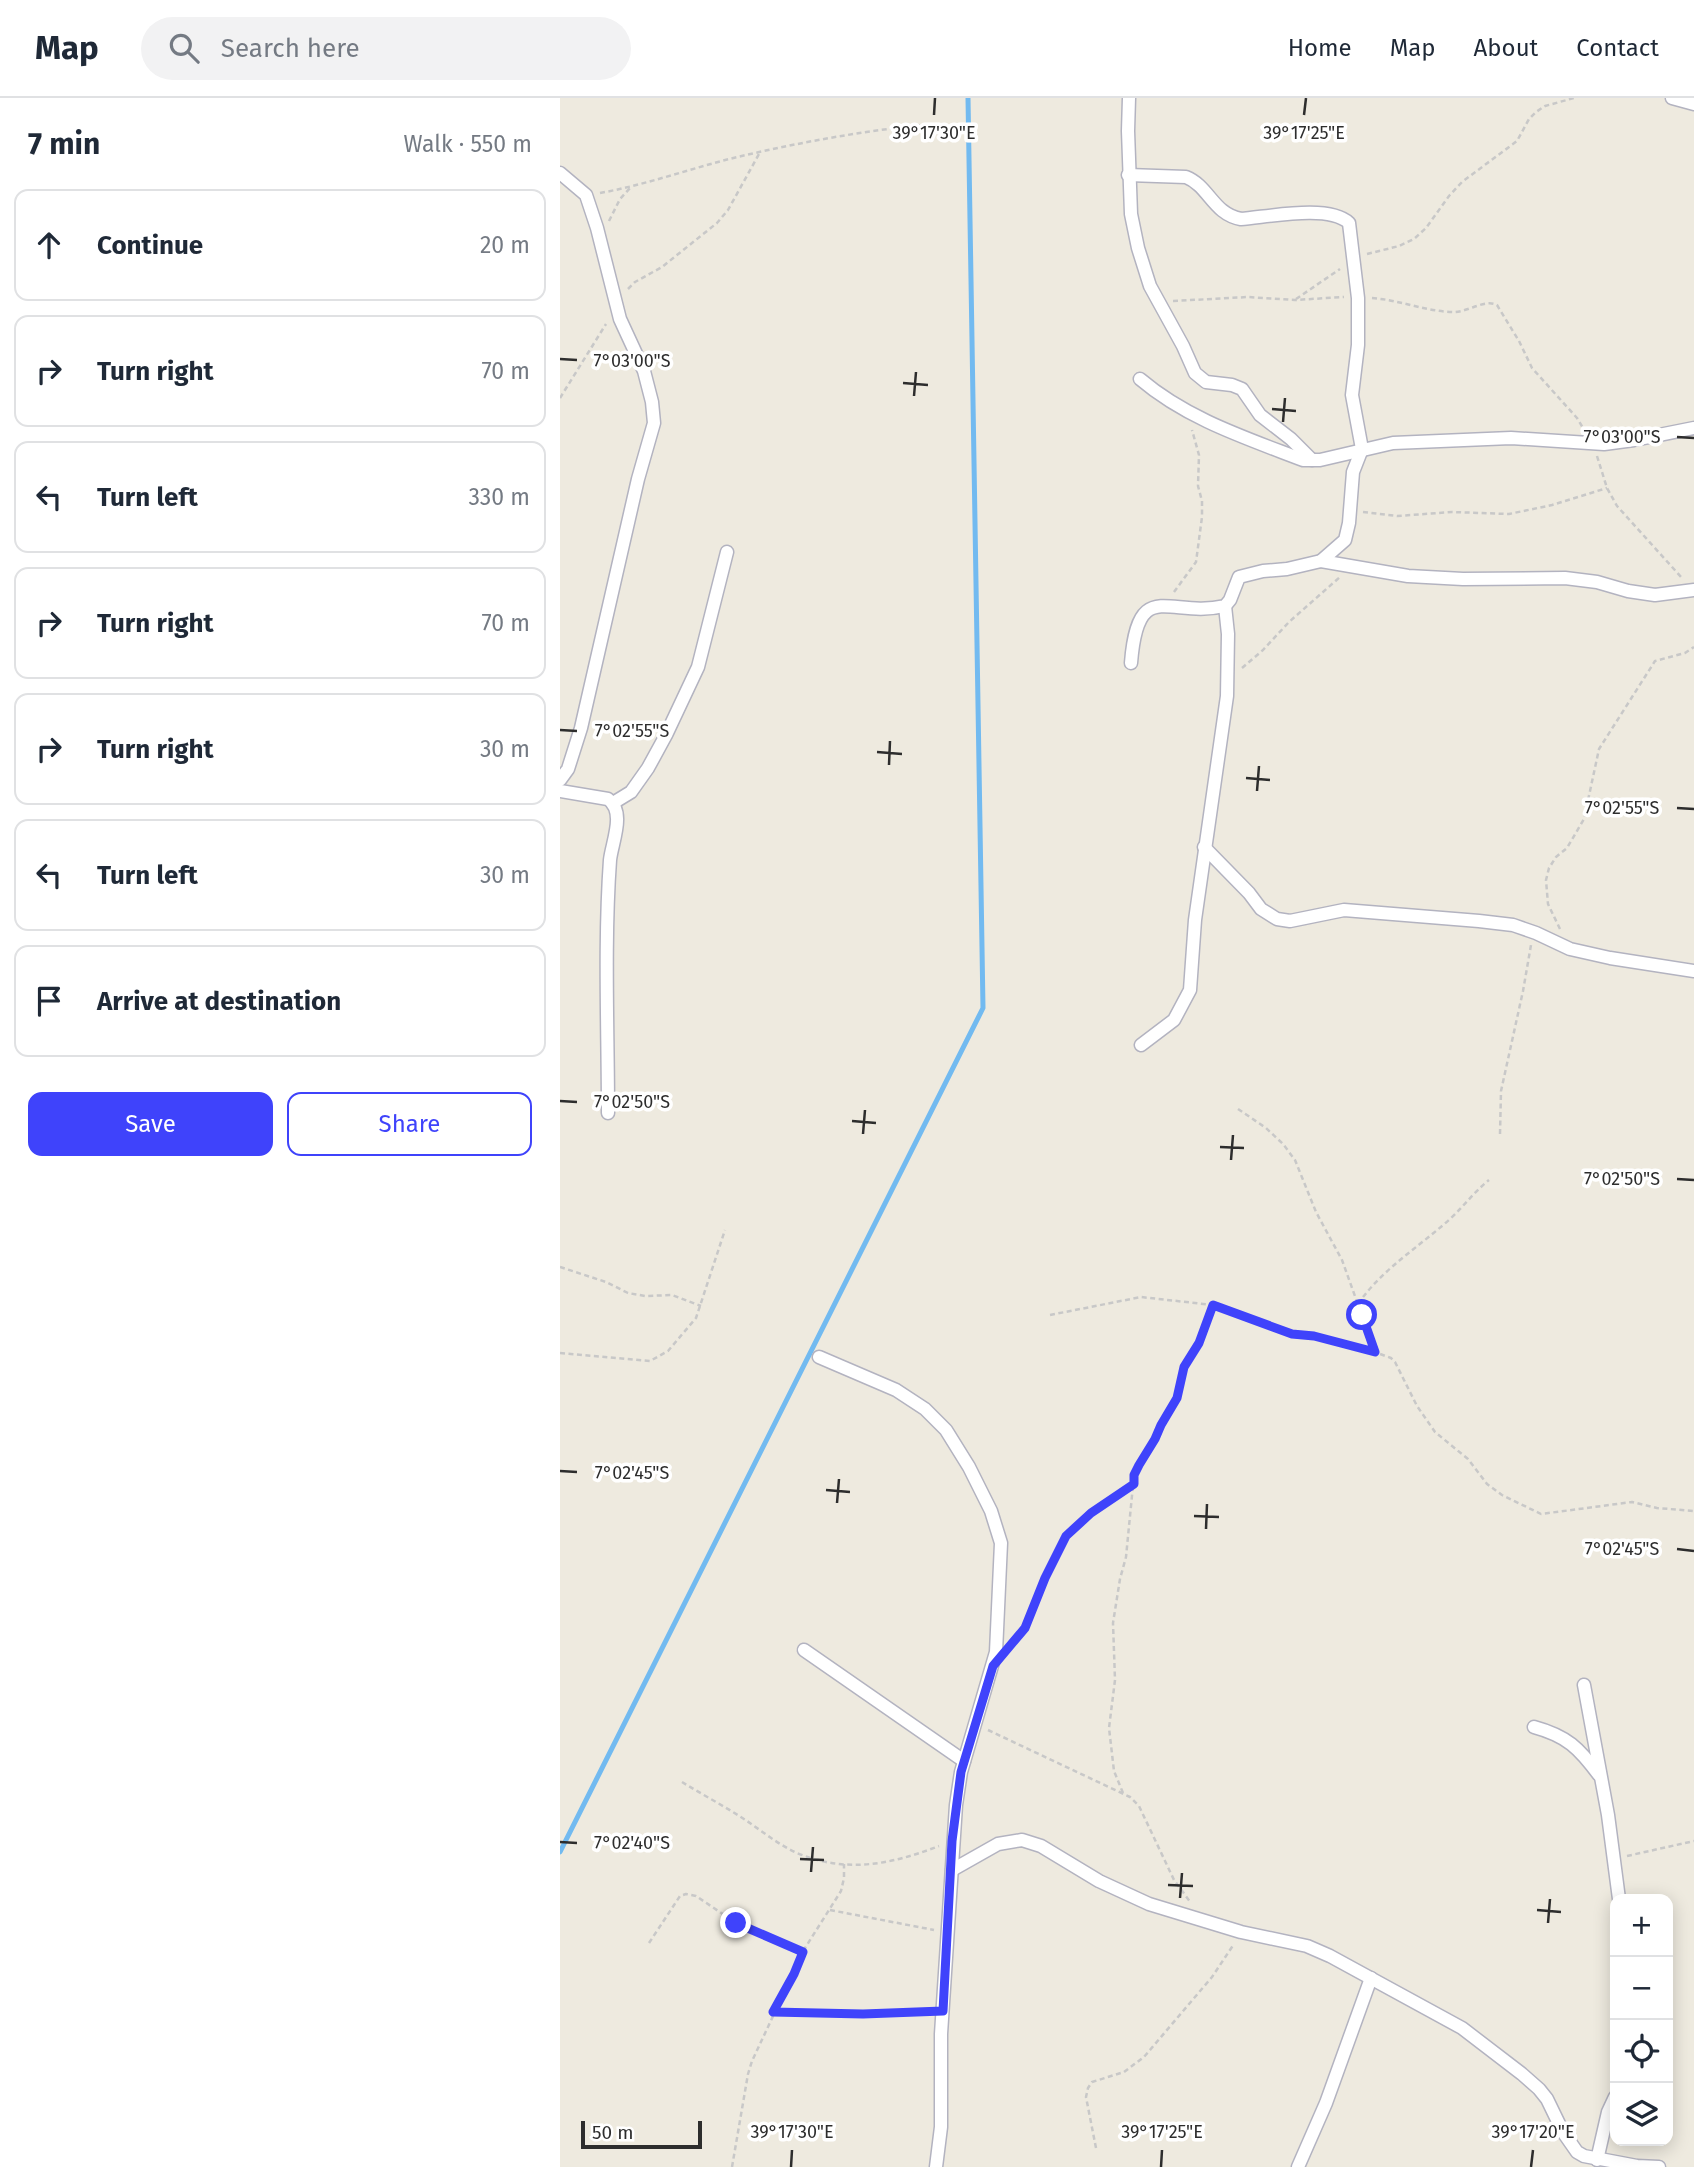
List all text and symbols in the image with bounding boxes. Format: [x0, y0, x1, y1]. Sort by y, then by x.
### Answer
search box [141, 17, 631, 80]
text: Map [35, 28, 99, 68]
icon: search [165, 29, 203, 67]
text: Search here [221, 33, 360, 64]
text: Home [1288, 34, 1352, 62]
text: Map [1390, 34, 1436, 62]
text: About [1474, 34, 1538, 62]
text: Contact [1576, 34, 1659, 62]
text: 39°17'30"E [892, 122, 976, 144]
text: 39°17'25"E [1263, 122, 1345, 144]
text: 7 min [28, 126, 100, 162]
text: Walk · 550 m [404, 130, 532, 158]
icon: ahead [30, 226, 68, 264]
text: Continue [97, 230, 203, 261]
text: 20 m [480, 231, 530, 259]
text: 7°03'00"S [593, 350, 671, 372]
icon: right [30, 352, 68, 390]
text: Turn right [97, 356, 214, 387]
text: 70 m [481, 357, 530, 385]
text: 7°03'00"S [1583, 426, 1661, 448]
icon: left [30, 478, 68, 516]
text: Turn left [97, 482, 198, 513]
text: 330 m [468, 483, 530, 511]
icon: right [30, 604, 68, 642]
text: Turn right [97, 608, 214, 639]
text: 70 m [481, 609, 530, 637]
text: 7°02'55"S [595, 720, 670, 742]
icon: right [30, 730, 68, 768]
text: Turn right [97, 734, 214, 765]
text: 30 m [480, 735, 530, 763]
text: 7°02'55"S [1585, 797, 1660, 819]
icon: left [30, 856, 68, 894]
text: Turn left [97, 860, 198, 891]
text: 30 m [480, 861, 530, 889]
icon: arrive [30, 982, 68, 1020]
text: Arrive at destination [97, 986, 341, 1017]
text: 7°02'50"S [594, 1091, 670, 1113]
button: Save [28, 1092, 273, 1156]
button: Share [287, 1092, 532, 1156]
text: 7°02'50"S [1584, 1168, 1660, 1190]
route start [1346, 1299, 1377, 1330]
text: 7°02'45"S [595, 1462, 669, 1484]
text: 7°02'45"S [1585, 1538, 1659, 1560]
text: 7°02'40"S [594, 1832, 670, 1854]
map controls [1610, 1894, 1673, 2146]
button: + [1610, 1894, 1673, 1957]
route end [720, 1907, 751, 1938]
button: − [1610, 1957, 1673, 2020]
button: locate [1610, 2020, 1673, 2083]
button: layers [1610, 2083, 1673, 2146]
scale bar [581, 2118, 702, 2150]
text: 50 m [592, 2121, 633, 2144]
text: 39°17'30"E [750, 2121, 834, 2143]
text: 39°17'25"E [1121, 2121, 1203, 2143]
text: 39°17'20"E [1491, 2121, 1575, 2143]

